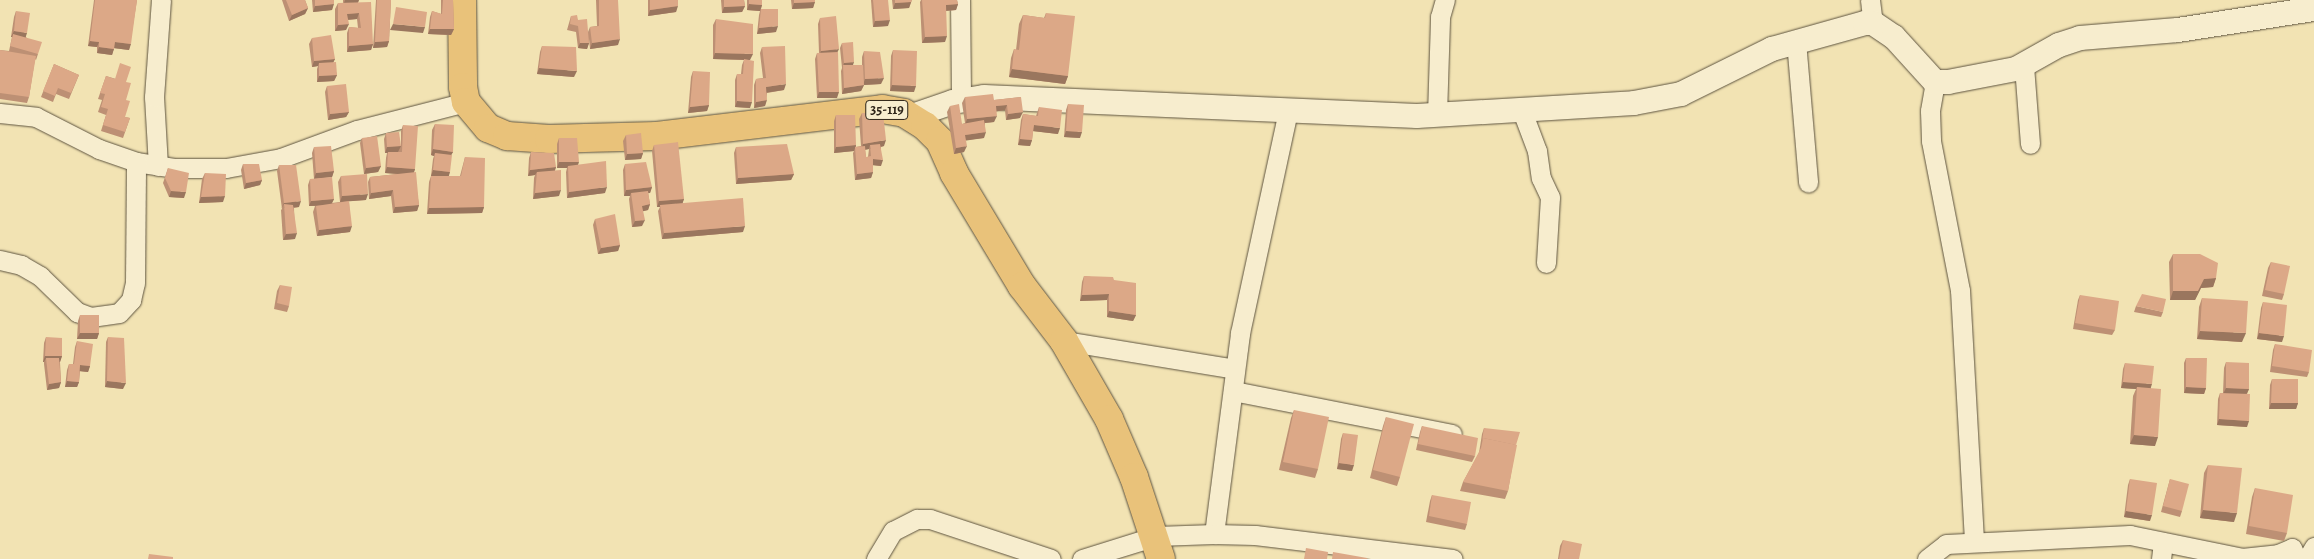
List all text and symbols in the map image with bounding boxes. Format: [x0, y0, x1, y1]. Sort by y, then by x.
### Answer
road number: 35-119 [864, 98, 910, 122]

